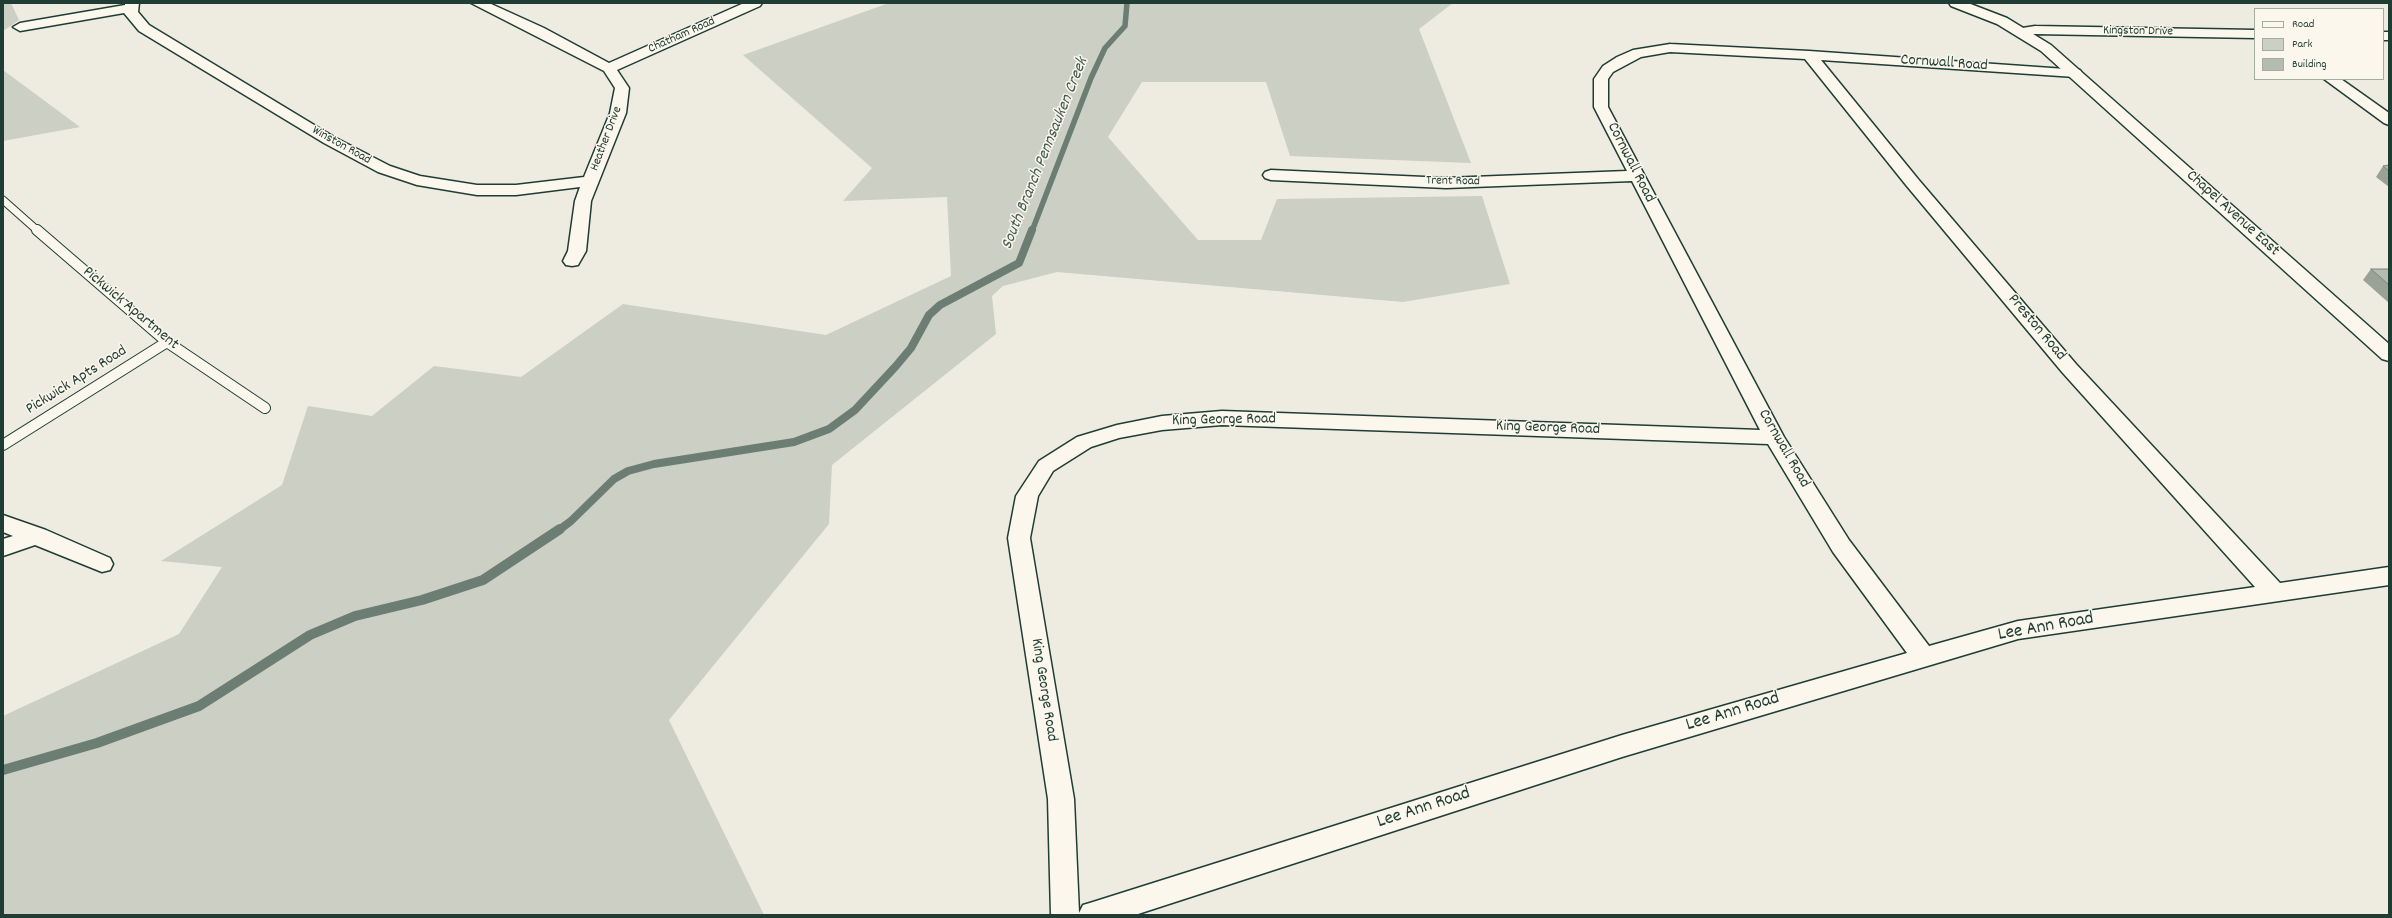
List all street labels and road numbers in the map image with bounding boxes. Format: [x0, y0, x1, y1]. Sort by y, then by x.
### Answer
street label: Chatham Road [646, 14, 718, 58]
street label: Kingston Drive [2103, 24, 2173, 40]
street label: Cornwall Road [1900, 51, 1988, 77]
street label: Heather Drive [588, 105, 626, 173]
street label: Cornwall Road [1602, 120, 1658, 206]
street label: Winston Road [309, 123, 373, 169]
street label: Chapel Avenue East [2181, 167, 2283, 261]
street label: Trent Road [1426, 174, 1480, 190]
street label: Pickwick Apartment [78, 263, 182, 355]
street label: Preston Road [2003, 291, 2069, 365]
street label: Pickwick Apts Road [23, 342, 131, 420]
street label: Cornwall Road [1753, 406, 1813, 492]
street label: King George Road [1172, 410, 1276, 432]
street label: King George Road [1496, 418, 1600, 440]
street label: Lee Ann Road [1996, 608, 2096, 648]
street label: King George Road [1025, 637, 1061, 743]
street label: Lee Ann Road [1683, 688, 1783, 738]
street label: Lee Ann Road [1375, 783, 1473, 835]

